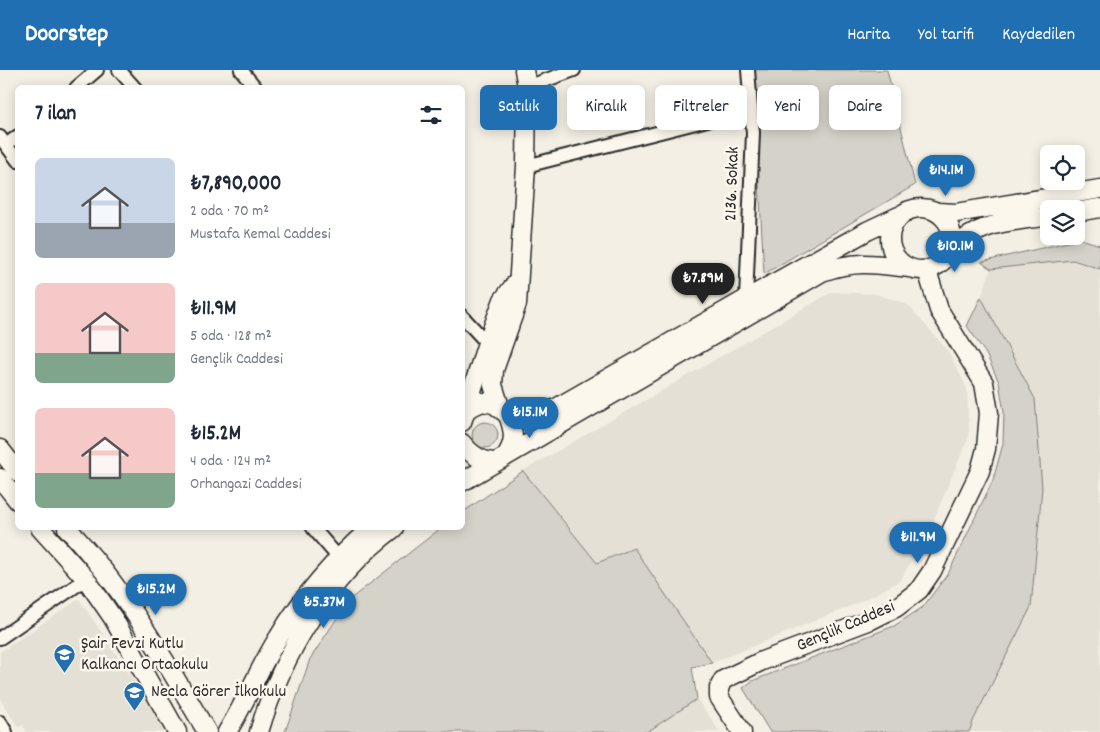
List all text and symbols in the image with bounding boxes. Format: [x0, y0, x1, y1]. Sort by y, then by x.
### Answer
text: Doorstep [25, 18, 108, 52]
text: Harita [847, 23, 890, 48]
text: Yol tarifi [918, 23, 974, 48]
text: Kaydedilen [1002, 23, 1075, 48]
chip: Satılık [480, 85, 557, 130]
chip: Kiralık [567, 85, 645, 130]
chip: Filtreler [655, 85, 747, 130]
chip: Yeni [757, 85, 819, 130]
chip: Daire [829, 85, 901, 130]
text: 7 ilan [35, 100, 76, 130]
icon: filters [417, 101, 445, 129]
map controls [1040, 145, 1085, 245]
button: locate [1040, 145, 1085, 190]
street label: 2136. Sokak [719, 146, 747, 222]
pin: ₺14.1M [905, 154, 987, 197]
text: ₺14.1M [929, 159, 963, 182]
text: ₺7,890,000 [190, 170, 282, 200]
icon: home [75, 178, 135, 238]
text: 2 oda · 70 m² [190, 200, 269, 223]
button: layers [1040, 200, 1085, 245]
text: Mustafa Kemal Caddesi [190, 223, 331, 246]
pin: ₺10.1M [914, 230, 996, 273]
text: ₺10.1M [937, 235, 973, 258]
pin: ₺7.89M [662, 262, 744, 305]
text: ₺7.89M [683, 267, 723, 290]
text: ₺11.9M [190, 295, 236, 325]
icon: home [75, 303, 135, 363]
text: 5 oda · 128 m² [190, 325, 272, 348]
text: Gençlik Caddesi [190, 348, 283, 371]
pin: ₺15.1M [489, 396, 571, 439]
text: ₺15.1M [512, 401, 548, 424]
text: ₺15.2M [190, 420, 241, 450]
icon: home [75, 428, 135, 488]
text: 4 oda · 124 m² [190, 450, 271, 473]
text: Orhangazi Caddesi [190, 473, 302, 496]
pin: ₺11.9M [877, 522, 959, 564]
text: ₺11.9M [900, 526, 936, 549]
pin: ₺15.2M [115, 574, 197, 616]
text: ₺15.2M [137, 578, 175, 601]
pin: ₺5.37M [283, 586, 365, 629]
text: ₺5.37M [303, 591, 345, 614]
street label: Gençlik Caddesi [793, 595, 899, 659]
place label: Şair Fevzi Kutlu Kalkancı Ortaokulu [81, 632, 208, 678]
school or university icon: Şair Fevzi Kutlu Kalkancı Ortaokulu [53, 642, 77, 673]
school or university icon: Necla Görer İlkokulu [123, 680, 147, 711]
place label: Necla Görer İlkokulu [151, 680, 286, 705]

